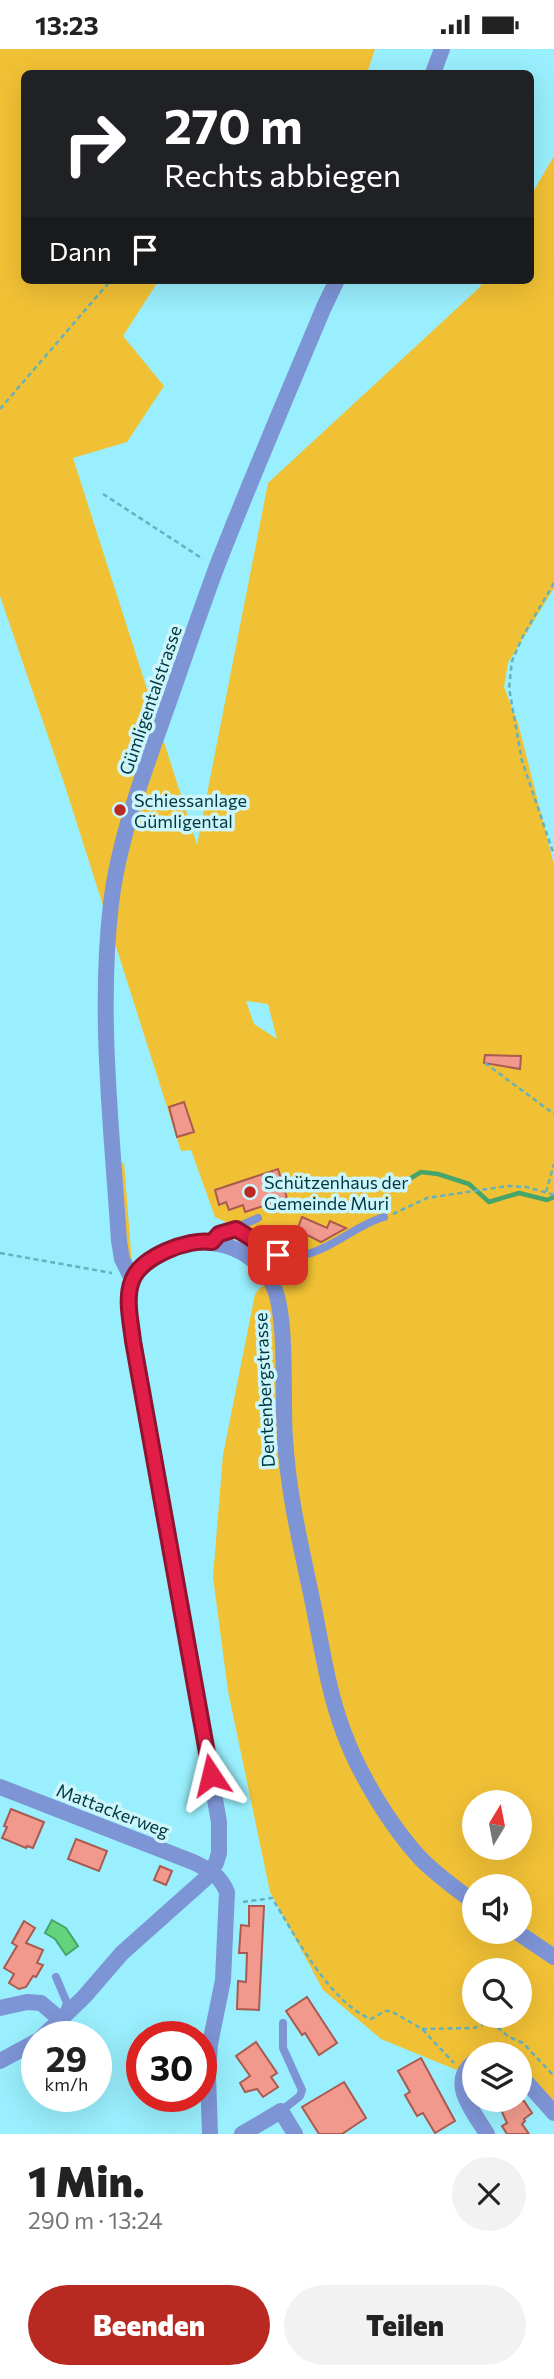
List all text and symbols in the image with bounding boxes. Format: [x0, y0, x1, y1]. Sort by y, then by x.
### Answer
text: 13:23 [35, 9, 99, 40]
text: 270 m [164, 94, 303, 154]
icon: right [49, 98, 140, 189]
text: Rechts abbiegen [164, 154, 401, 194]
icon: arrive [126, 231, 164, 269]
text: Dann [49, 235, 112, 266]
street label: Gümligentalstrasse [114, 622, 186, 778]
place label: Schiessanlage Gümligental [134, 789, 247, 832]
marker: Schiessanlage Gümligental [112, 802, 128, 818]
place label: Schützenhaus der Gemeinde Muri [264, 1171, 408, 1214]
marker: Schützenhaus der Gemeinde Muri [242, 1184, 258, 1200]
pin [248, 1225, 308, 1285]
icon: arrive [259, 1236, 297, 1274]
street label: Dentenbergstrasse [249, 1312, 279, 1468]
position arrow [174, 1738, 248, 1812]
street label: Mattackerweg [54, 1778, 173, 1842]
north arrow [462, 1790, 532, 1860]
map controls [462, 1790, 532, 2112]
button: sound [462, 1874, 532, 1944]
button: search [462, 1958, 532, 2028]
speed limit sign: 30 [126, 2021, 217, 2112]
text: 29 [46, 2036, 87, 2079]
button: layers [462, 2042, 532, 2112]
text: km/h [45, 2073, 88, 2095]
text: 1 Min. [28, 2154, 145, 2206]
button: close [452, 2157, 526, 2231]
text: 290 m · 13:24 [28, 2206, 163, 2234]
button: Beenden [28, 2285, 270, 2365]
button: Teilen [284, 2285, 526, 2365]

